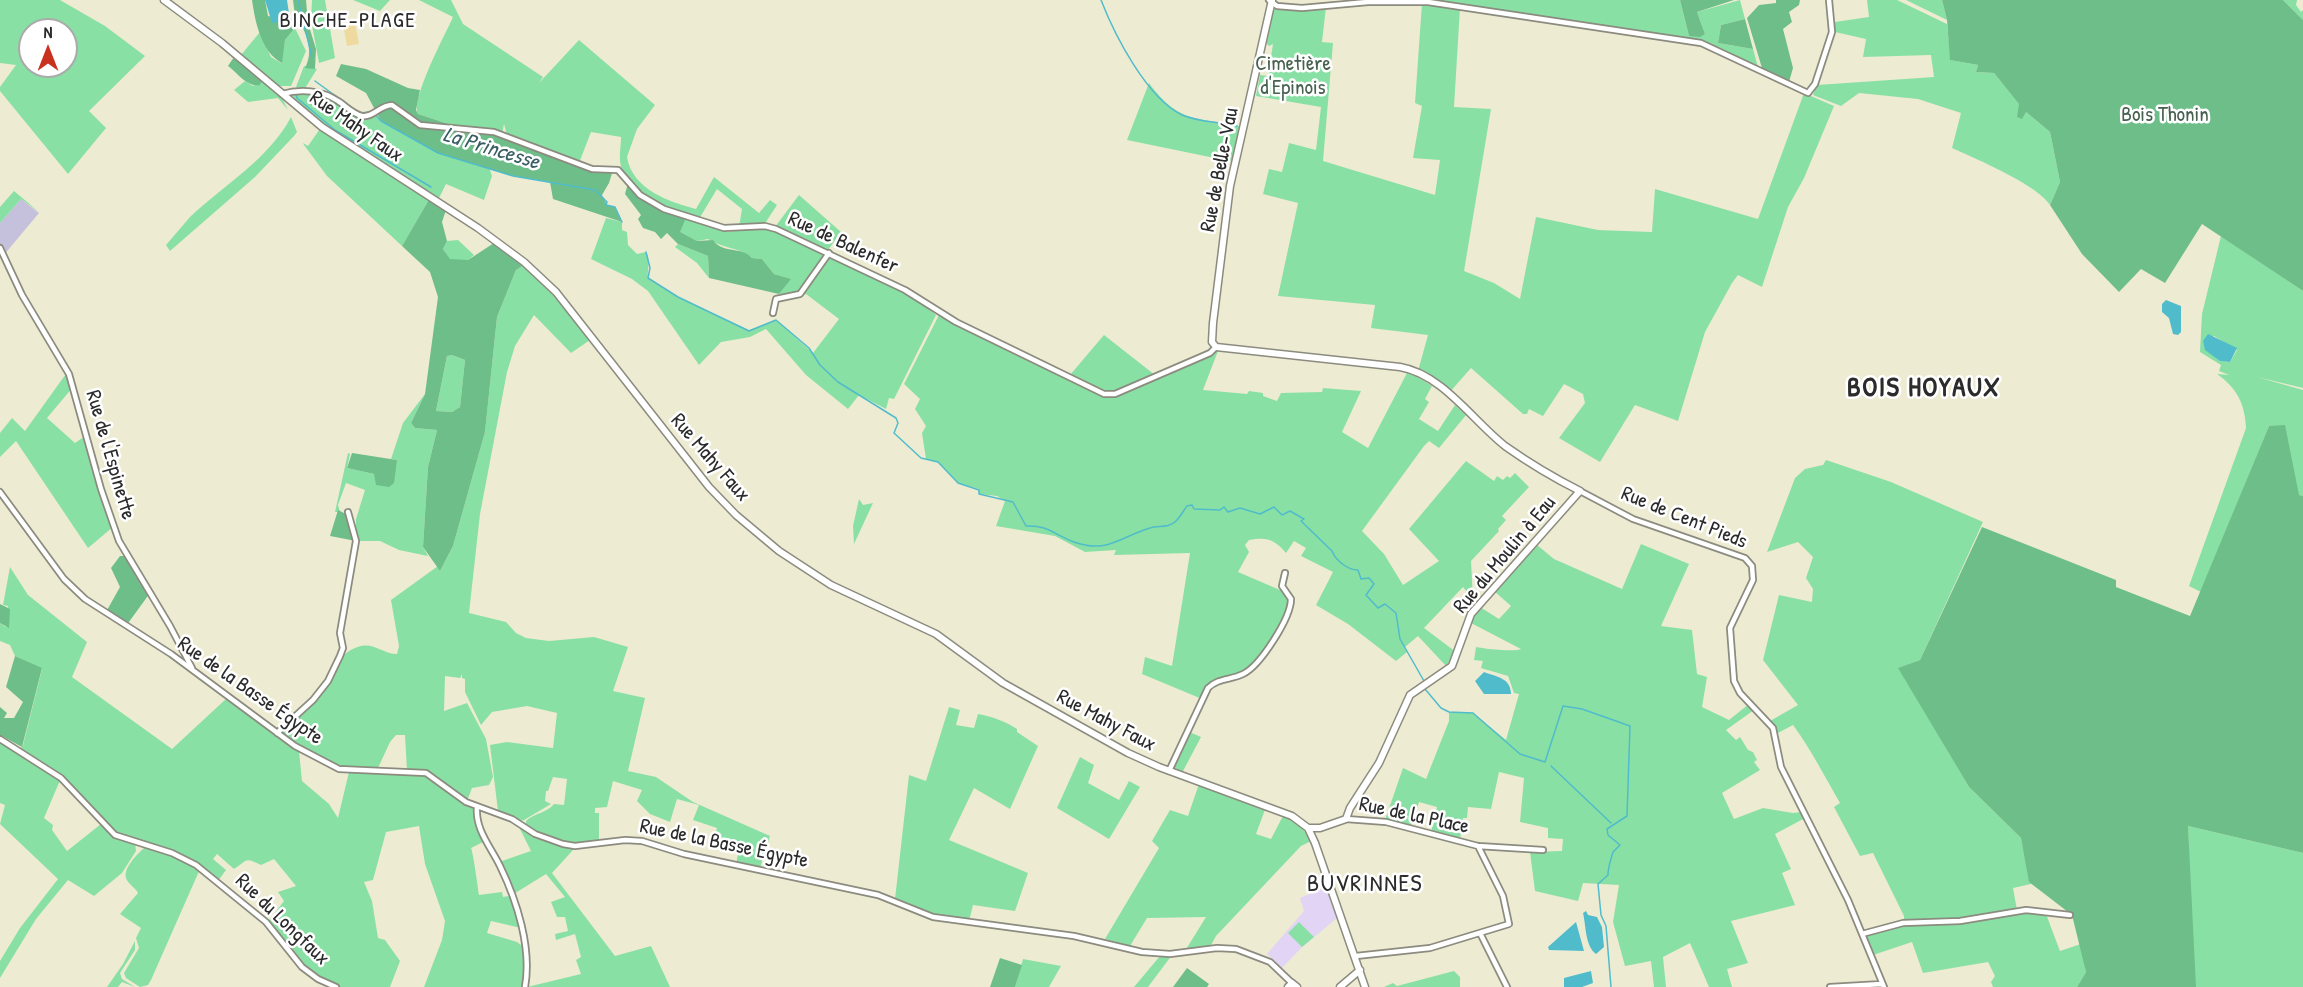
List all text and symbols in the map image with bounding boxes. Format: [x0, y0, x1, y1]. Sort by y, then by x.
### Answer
district label: BINCHE-PLAGE [280, 8, 416, 34]
north arrow [18, 18, 78, 78]
text: N [44, 21, 52, 43]
park label: Cimetière d'Epinois [1255, 51, 1331, 101]
street label: Rue Mahy Faux [304, 86, 408, 168]
park label: Bois Thonin [2121, 102, 2209, 128]
street label: Rue de Belle-Vau [1196, 106, 1244, 234]
water label: La Princesse [440, 122, 542, 176]
street label: Rue de Balenfer [784, 206, 902, 280]
district label: BOIS HOYAUX [1847, 373, 2001, 405]
street label: Rue de l'Espinette [80, 387, 140, 523]
street label: Rue Mahy Faux [665, 409, 755, 507]
street label: Rue de Cent Pieds [1617, 481, 1751, 555]
street label: Rue du Moulin à Eau [1449, 491, 1561, 619]
street label: Rue de la Basse Égypte [173, 632, 327, 750]
street label: Rue Mahy Faux [1052, 684, 1160, 758]
street label: Rue de la Place [1357, 792, 1471, 840]
street label: Rue de la Basse Égypte [638, 814, 810, 874]
street label: Rue du Longfaux [230, 869, 334, 971]
district label: BUVRINNES [1307, 871, 1423, 899]

